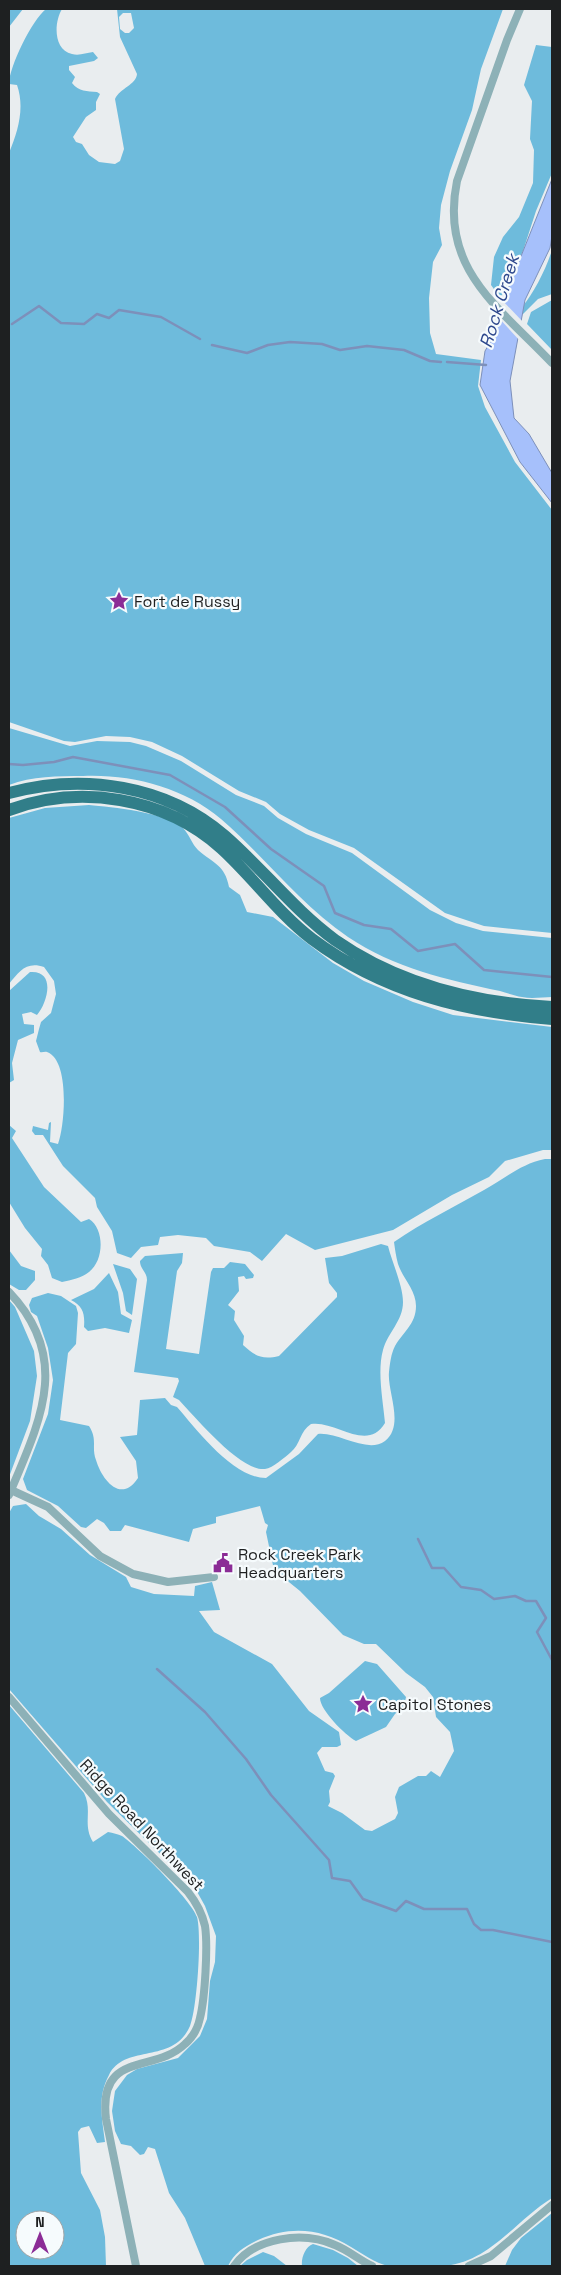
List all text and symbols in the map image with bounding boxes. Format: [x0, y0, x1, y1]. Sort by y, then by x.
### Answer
water label: Rock Creek [474, 249, 525, 351]
place icon: Fort de Russy [108, 590, 130, 612]
place label: Fort de Russy [134, 591, 240, 612]
place label: Rock Creek Park Headquarters [238, 1544, 362, 1583]
public building icon: Rock Creek Park Headquarters [212, 1552, 234, 1574]
place icon: Capitol Stones [352, 1693, 374, 1715]
place label: Capitol Stones [378, 1694, 491, 1715]
street label: Ridge Road Northwest [75, 1755, 209, 1895]
north arrow [15, 2210, 65, 2260]
text: N [35, 2213, 45, 2231]

